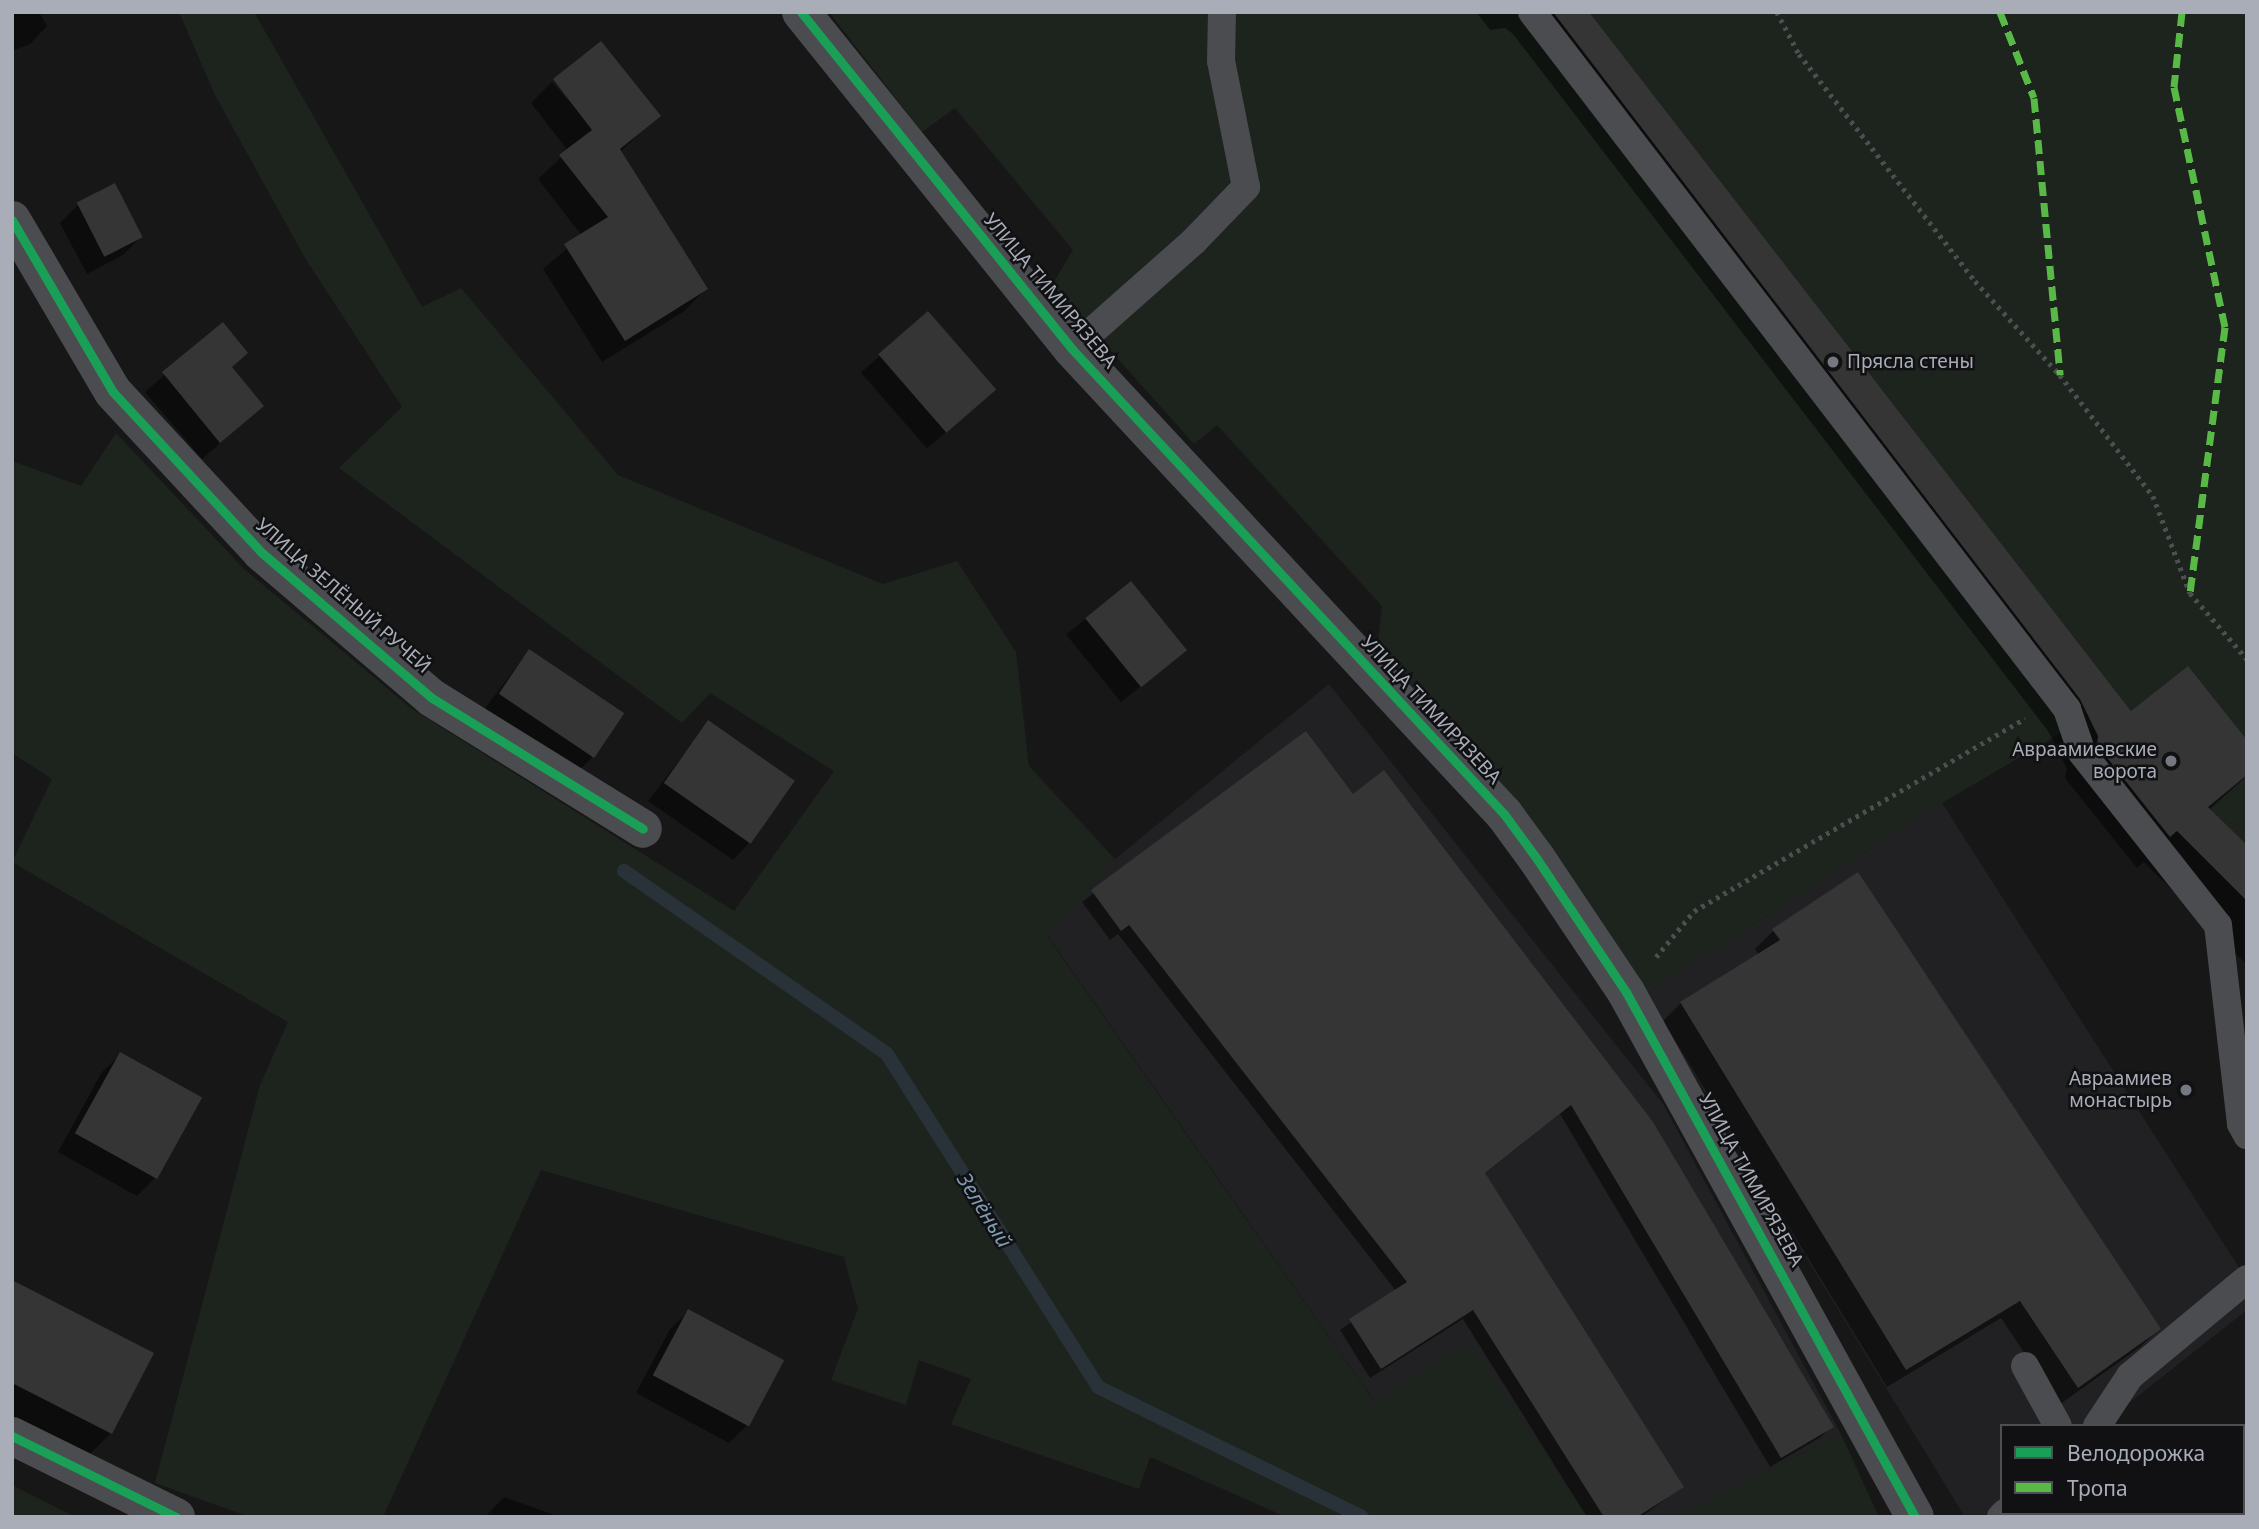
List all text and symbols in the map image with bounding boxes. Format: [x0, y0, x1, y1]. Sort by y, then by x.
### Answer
street label: УЛИЦА ТИМИРЯЗЕВА [979, 209, 1121, 373]
place label: Прясла стены [1847, 351, 1974, 373]
marker: Прясла стены [1825, 354, 1841, 370]
street label: УЛИЦА ЗЕЛЁНЫЙ РУЧЕЙ [251, 514, 435, 678]
street label: УЛИЦА ТИМИРЯЗЕВА [1356, 631, 1506, 789]
place label: Авраамиевские ворота [2012, 739, 2157, 783]
marker: Авраамиевские ворота [2163, 753, 2179, 769]
place label: Авраамиев монастырь [2069, 1068, 2172, 1112]
marker: Авраамиев монастырь [2178, 1082, 2194, 1098]
street label: УЛИЦА ТИМИРЯЗЕВА [1694, 1089, 1808, 1271]
water label: Зелёный [952, 1168, 1018, 1252]
legend [2000, 1424, 2245, 1515]
text: Велодорожка [2067, 1439, 2205, 1467]
text: Тропа [2067, 1474, 2128, 1502]

